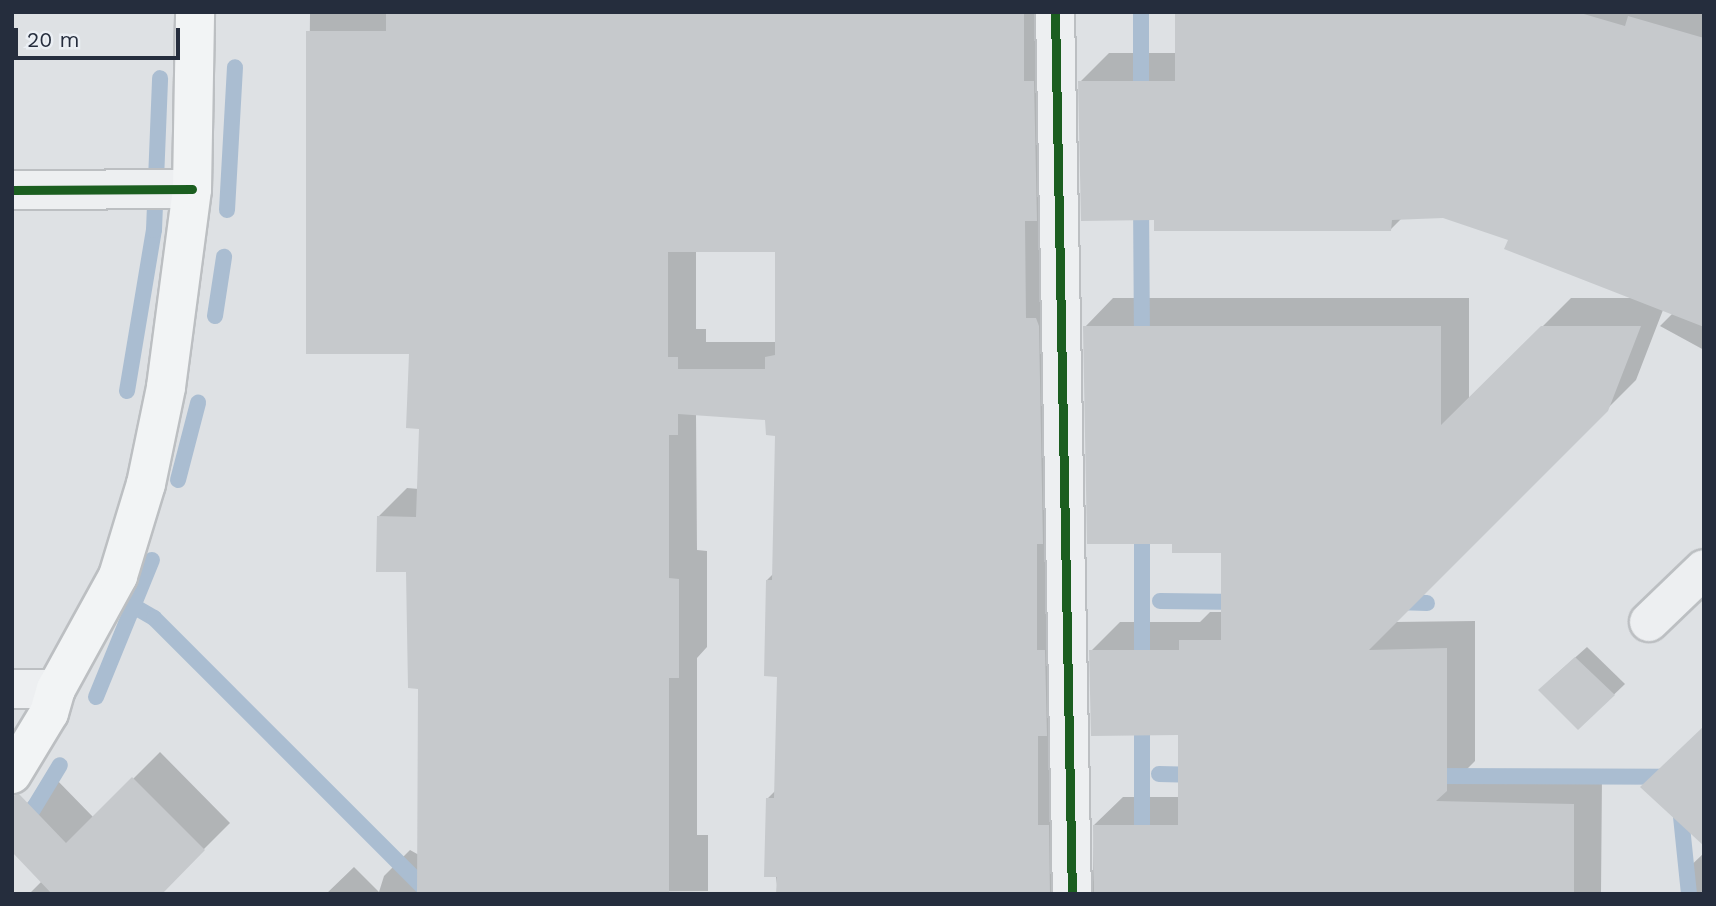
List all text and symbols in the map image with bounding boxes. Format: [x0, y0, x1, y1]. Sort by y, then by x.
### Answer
scale bar [18, 14, 184, 58]
text: 20 m [27, 27, 79, 52]

